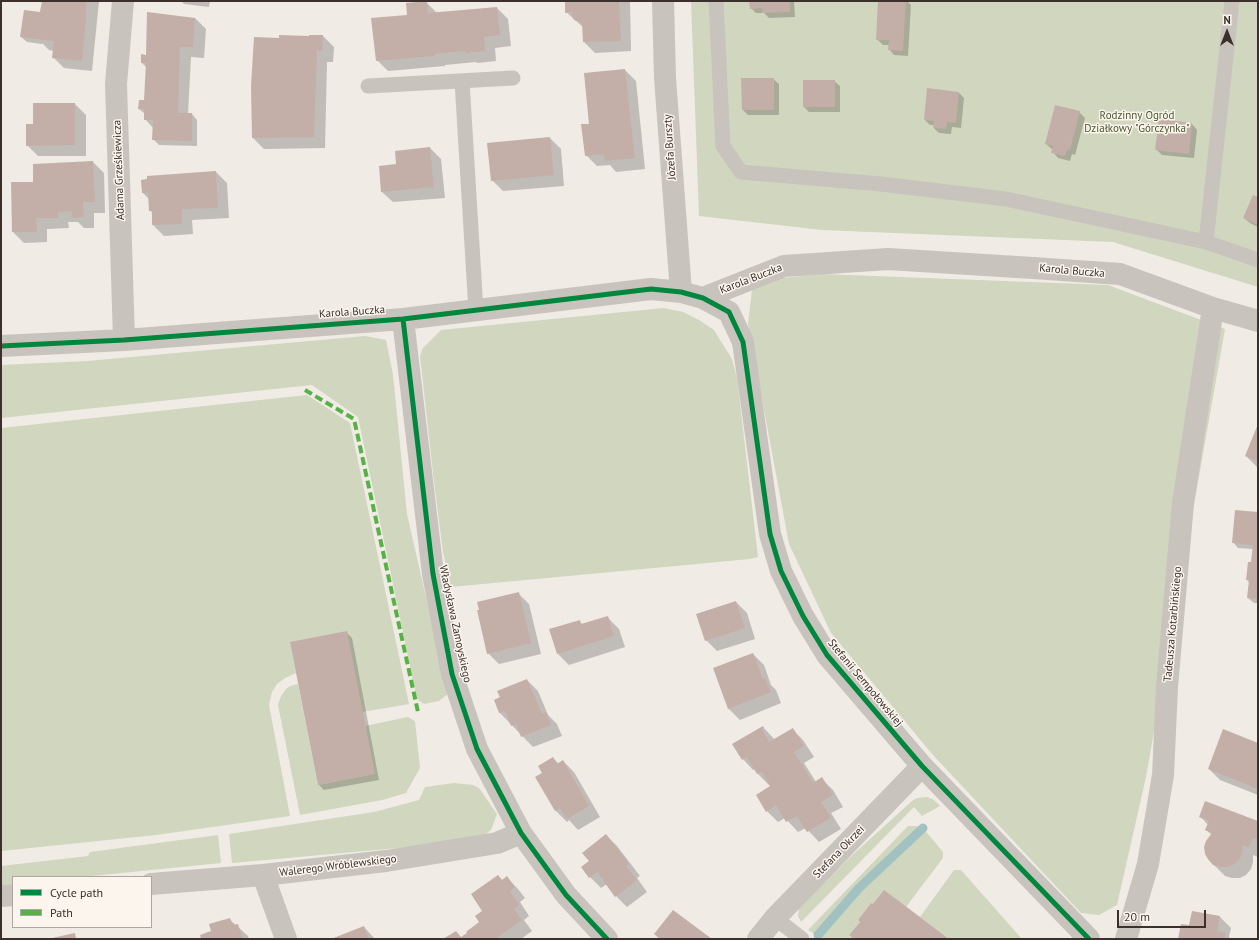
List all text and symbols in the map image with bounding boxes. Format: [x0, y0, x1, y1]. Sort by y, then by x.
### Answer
north arrow [1207, 12, 1247, 52]
text: N [1223, 13, 1231, 27]
park label: Rodzinny Ogród Działkowy "Górczynka" [1084, 109, 1190, 135]
street label: Józefa Burszty [661, 114, 679, 180]
street label: Adama Grześkiewicza [111, 120, 127, 220]
street label: Karola Buczka [718, 261, 784, 297]
street label: Karola Buczka [1039, 262, 1105, 280]
street label: Karola Buczka [319, 303, 385, 321]
street label: Władysława Zamoyskiego [436, 564, 474, 684]
street label: Tadeusza Kotarbińskiego [1161, 566, 1185, 682]
street label: Stefanii Sempołowskiej [825, 637, 905, 729]
street label: Stefana Okrzei [811, 823, 867, 881]
street label: Walerego Wróblewskiego [279, 852, 397, 880]
legend [12, 876, 152, 928]
text: Cycle path [50, 885, 103, 900]
scale bar [1119, 902, 1208, 928]
text: Path [50, 905, 73, 920]
text: 20 m [1124, 909, 1150, 924]

